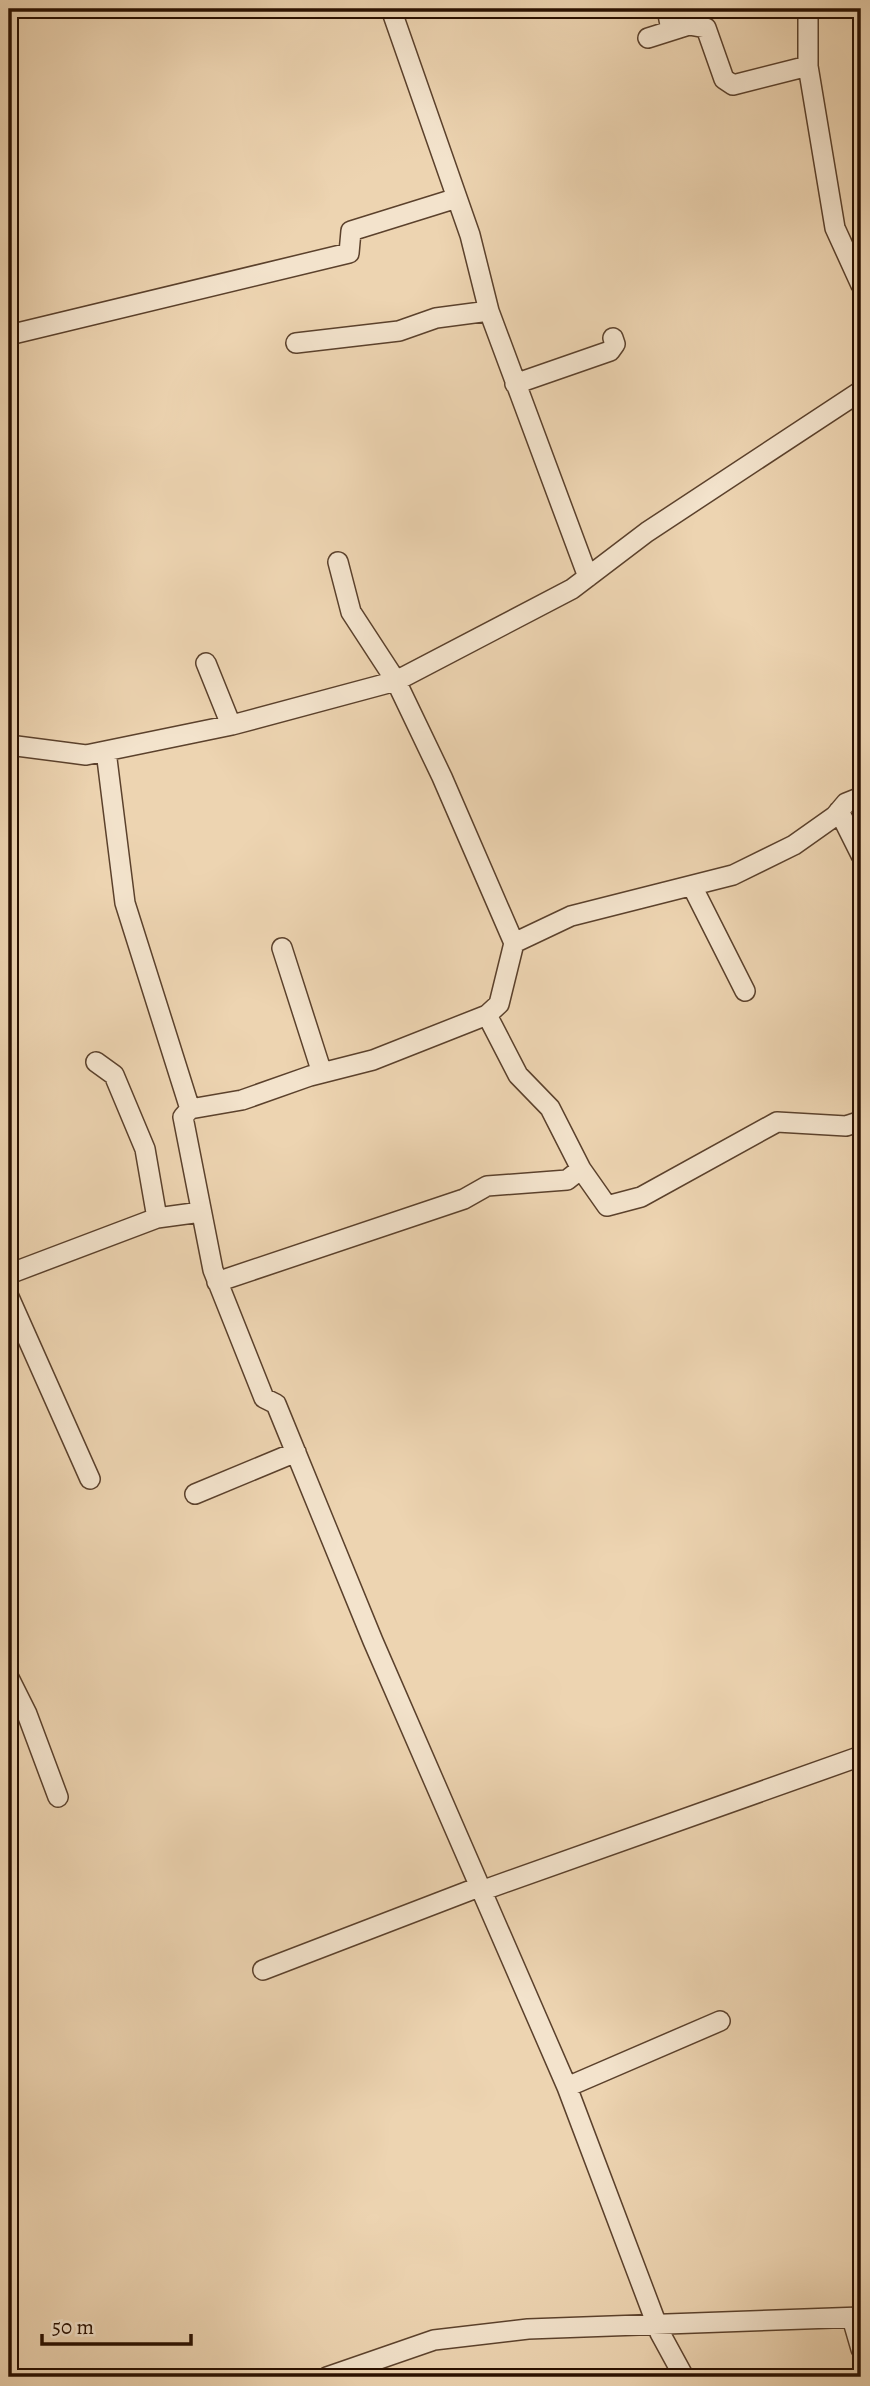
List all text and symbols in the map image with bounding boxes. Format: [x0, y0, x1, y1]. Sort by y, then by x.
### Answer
scale bar [42, 2302, 191, 2346]
text: 50 m [52, 2313, 94, 2341]

